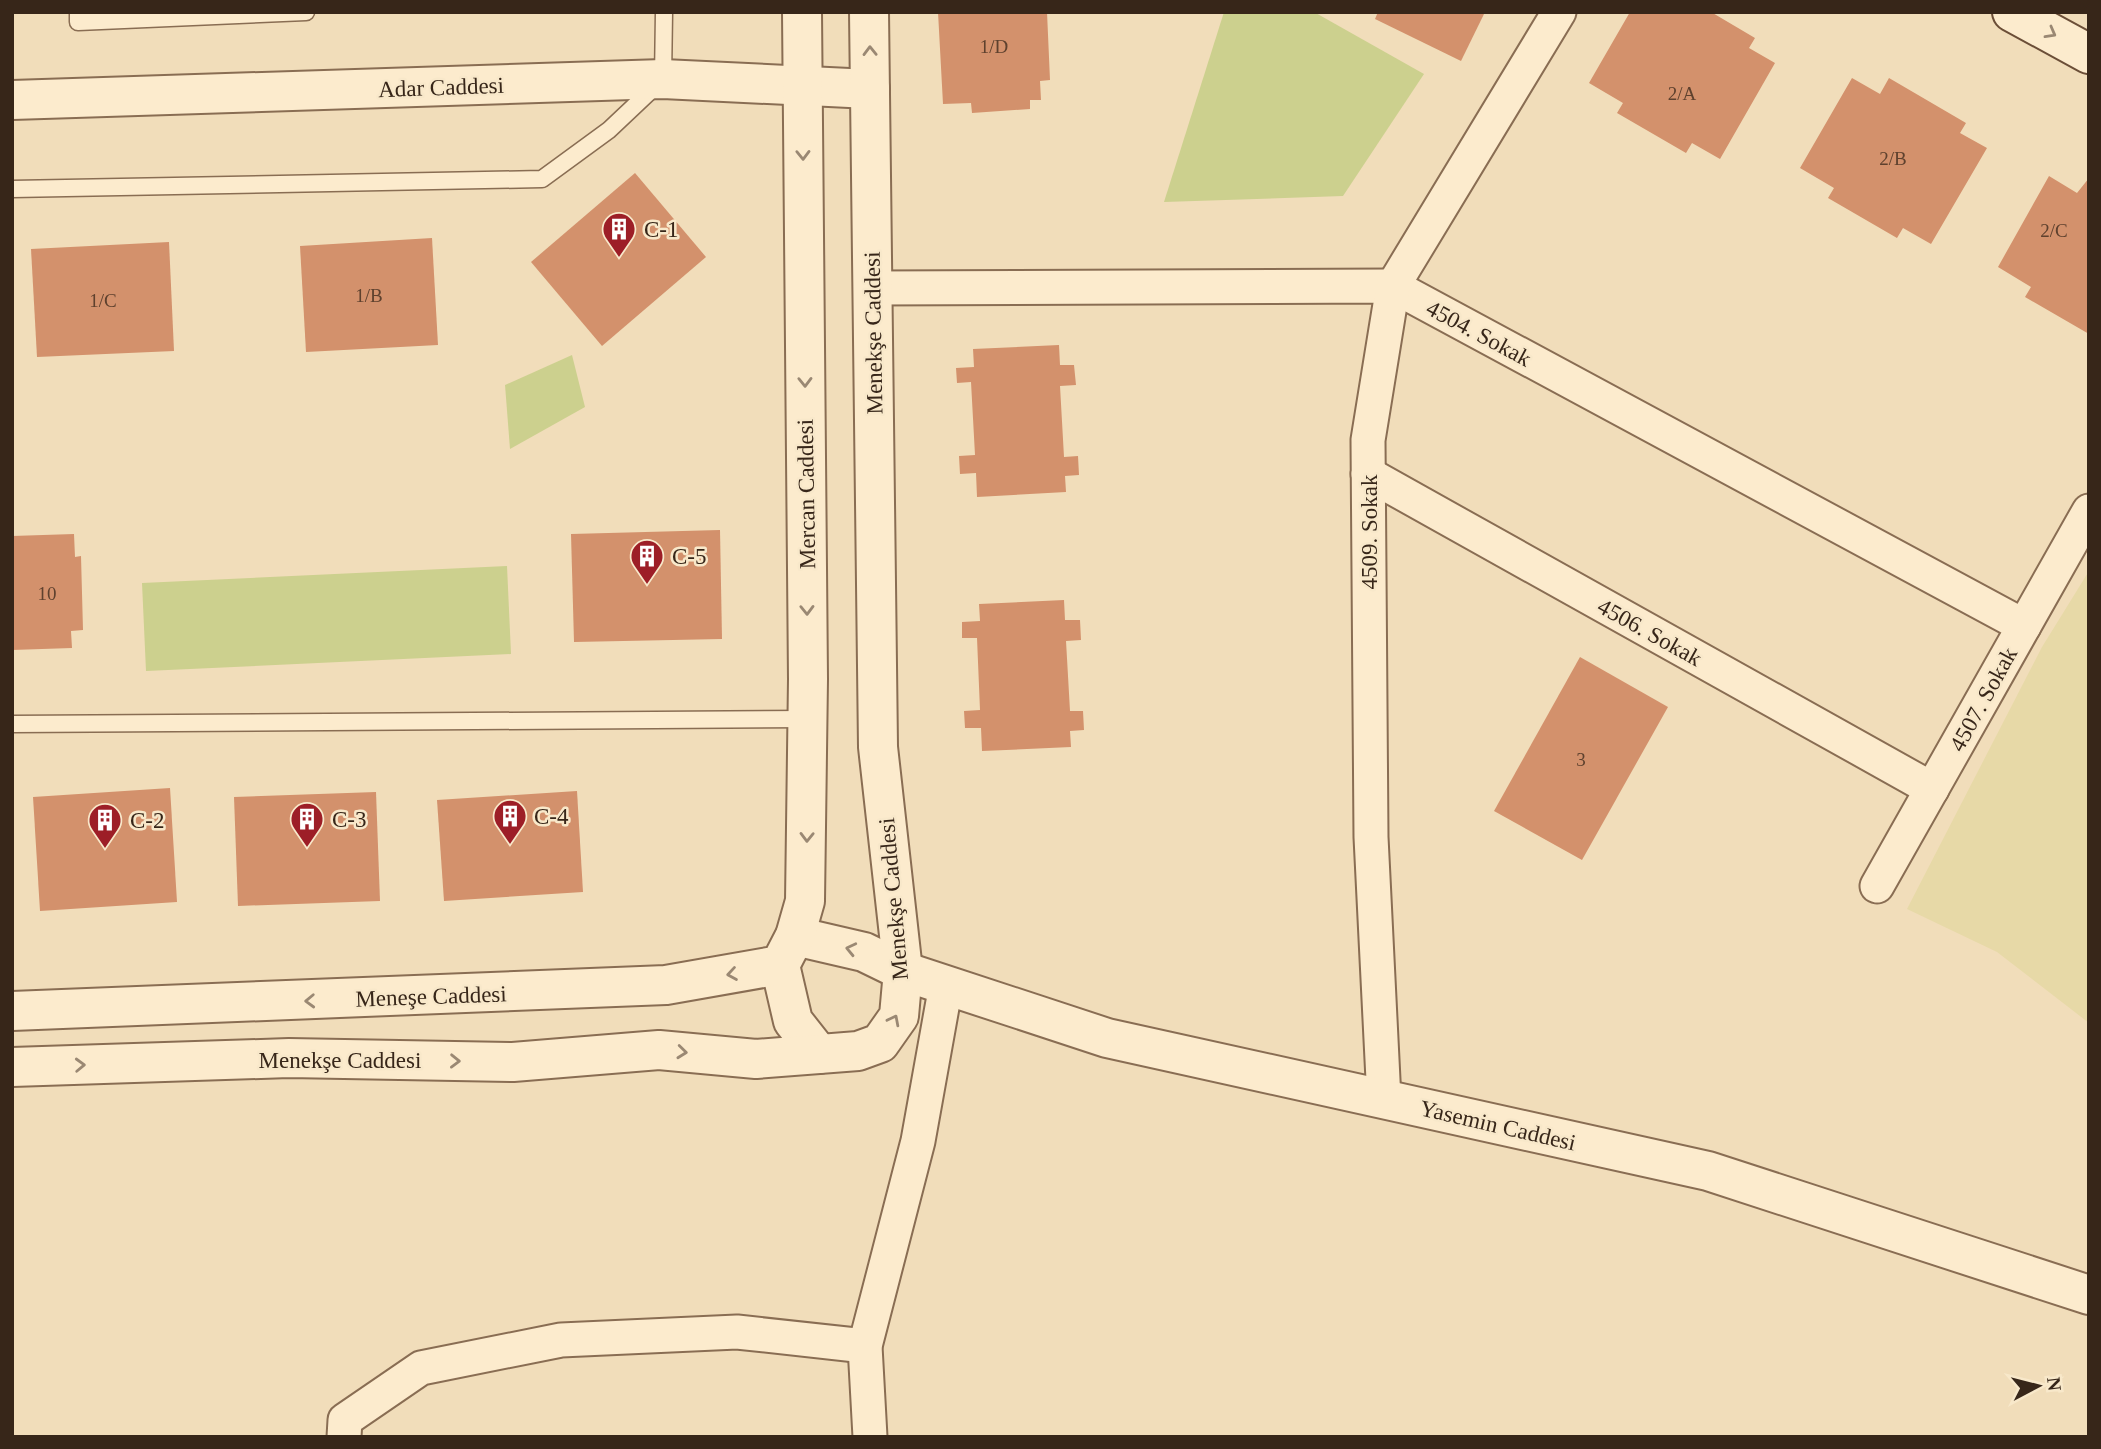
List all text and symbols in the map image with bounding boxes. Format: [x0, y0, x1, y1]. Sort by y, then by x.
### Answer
one-way arrow [2043, 25, 2056, 38]
house number: 1/D [980, 36, 1008, 57]
one-way arrow [862, 45, 877, 56]
street label: Adar Caddesi [378, 73, 504, 102]
house number: 2/A [1668, 83, 1697, 104]
house number: 2/B [1879, 148, 1907, 169]
one-way arrow [795, 150, 810, 161]
building icon: C-1 [600, 210, 638, 259]
place label: C-1 [644, 217, 679, 242]
house number: 2/C [2040, 220, 2068, 241]
street label: Menekşe Caddesi [860, 251, 887, 415]
house number: 1/B [355, 285, 383, 306]
house number: 1/C [89, 290, 117, 311]
street label: 4504. Sokak [1422, 295, 1536, 372]
one-way arrow [797, 378, 813, 388]
street label: Mercan Caddesi [793, 419, 820, 569]
street label: 4509. Sokak [1357, 474, 1382, 590]
building icon: C-5 [628, 537, 666, 586]
place label: C-5 [672, 544, 707, 569]
house number: 10 [38, 583, 57, 604]
street label: 4506. Sokak [1593, 594, 1707, 671]
one-way arrow [799, 605, 815, 616]
street label: 4507. Sokak [1945, 642, 2022, 756]
house number: 3 [1576, 749, 1586, 770]
building icon: C-4 [491, 797, 529, 846]
building icon: C-3 [288, 800, 326, 849]
building icon: C-2 [86, 801, 124, 850]
place label: C-4 [534, 804, 569, 829]
place label: C-3 [332, 807, 367, 832]
place label: C-2 [130, 808, 165, 833]
street label: Menekşe Caddesi [874, 817, 913, 981]
one-way arrow [799, 832, 814, 843]
one-way arrow [845, 942, 857, 957]
one-way arrow [726, 967, 738, 982]
street label: Meneşe Caddesi [355, 981, 507, 1012]
one-way arrow [304, 993, 315, 1008]
one-way arrow [885, 1015, 899, 1027]
one-way arrow [676, 1044, 687, 1059]
street label: Menekşe Caddesi [259, 1048, 421, 1073]
one-way arrow [450, 1053, 461, 1069]
one-way arrow [75, 1058, 86, 1073]
street label: Yasemin Caddesi [1417, 1095, 1578, 1156]
north arrow [2003, 1351, 2073, 1421]
text: N [2043, 1376, 2066, 1392]

